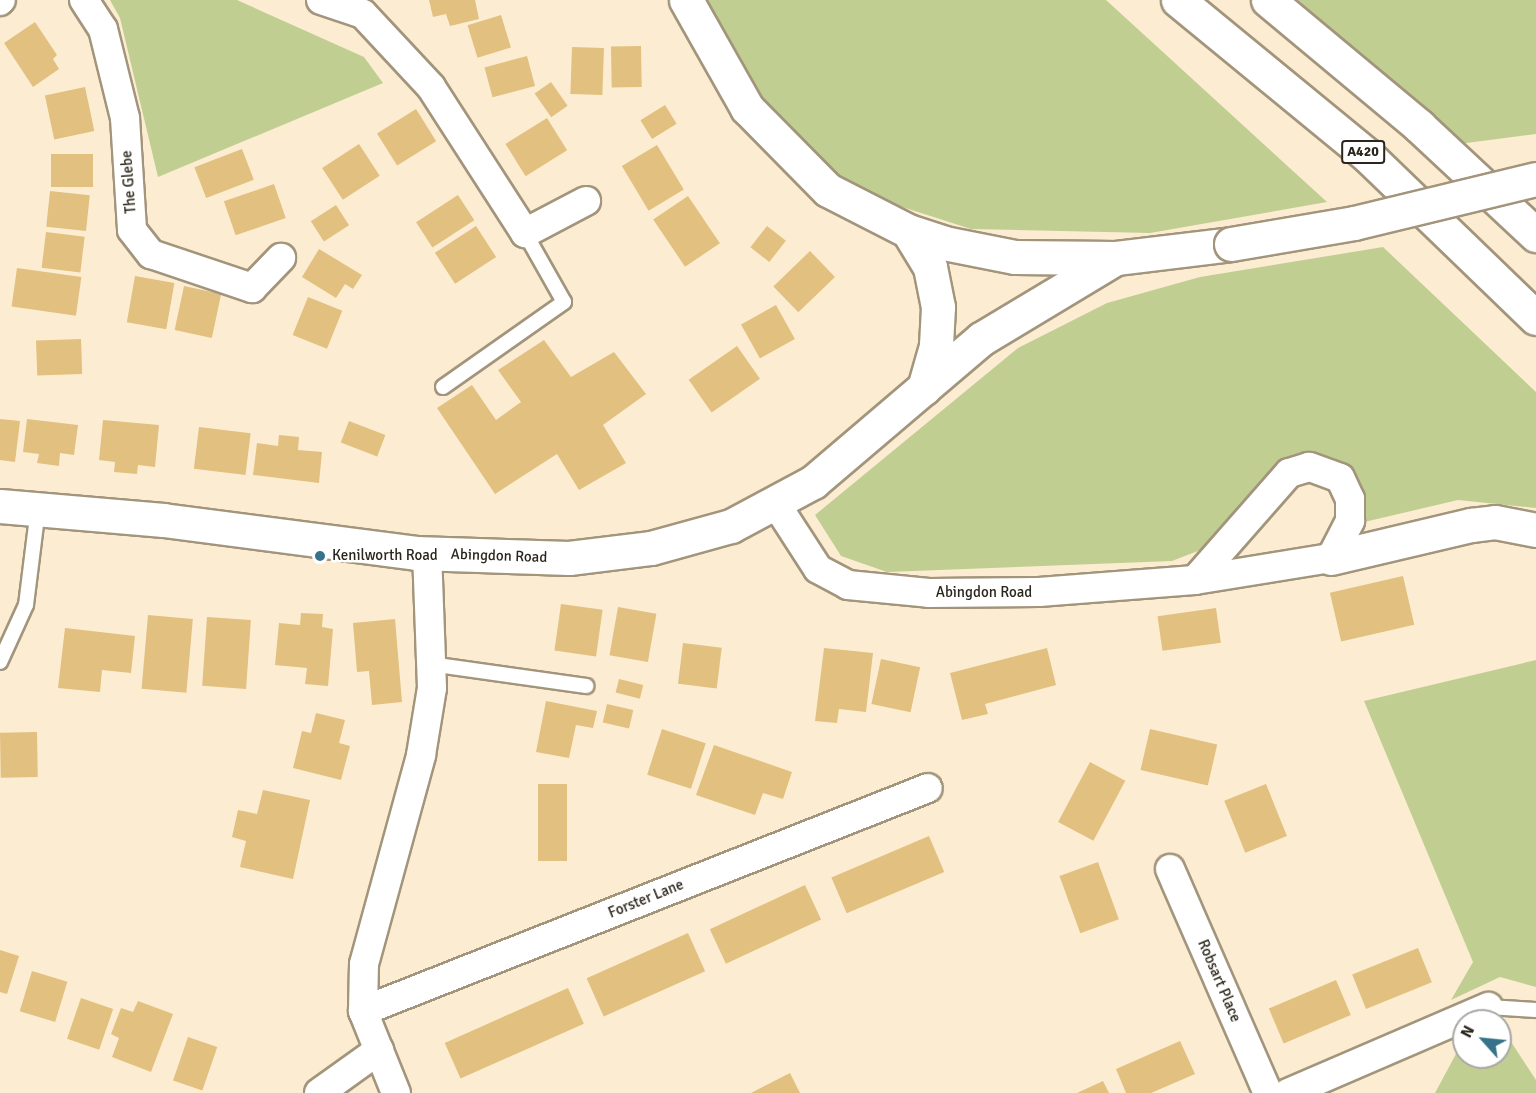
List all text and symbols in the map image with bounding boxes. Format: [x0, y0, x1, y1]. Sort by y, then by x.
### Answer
road number: A420 [1340, 141, 1386, 163]
street label: The Glebe [118, 150, 140, 214]
street label: Abingdon Road [450, 545, 548, 567]
place label: Kenilworth Road [332, 547, 438, 565]
marker: Kenilworth Road [313, 549, 327, 563]
street label: Abingdon Road [936, 584, 1032, 602]
street label: Forster Lane [606, 876, 686, 922]
street label: Robsart Place [1194, 937, 1244, 1025]
north arrow [1452, 1009, 1512, 1069]
text: N [1456, 1022, 1479, 1041]

